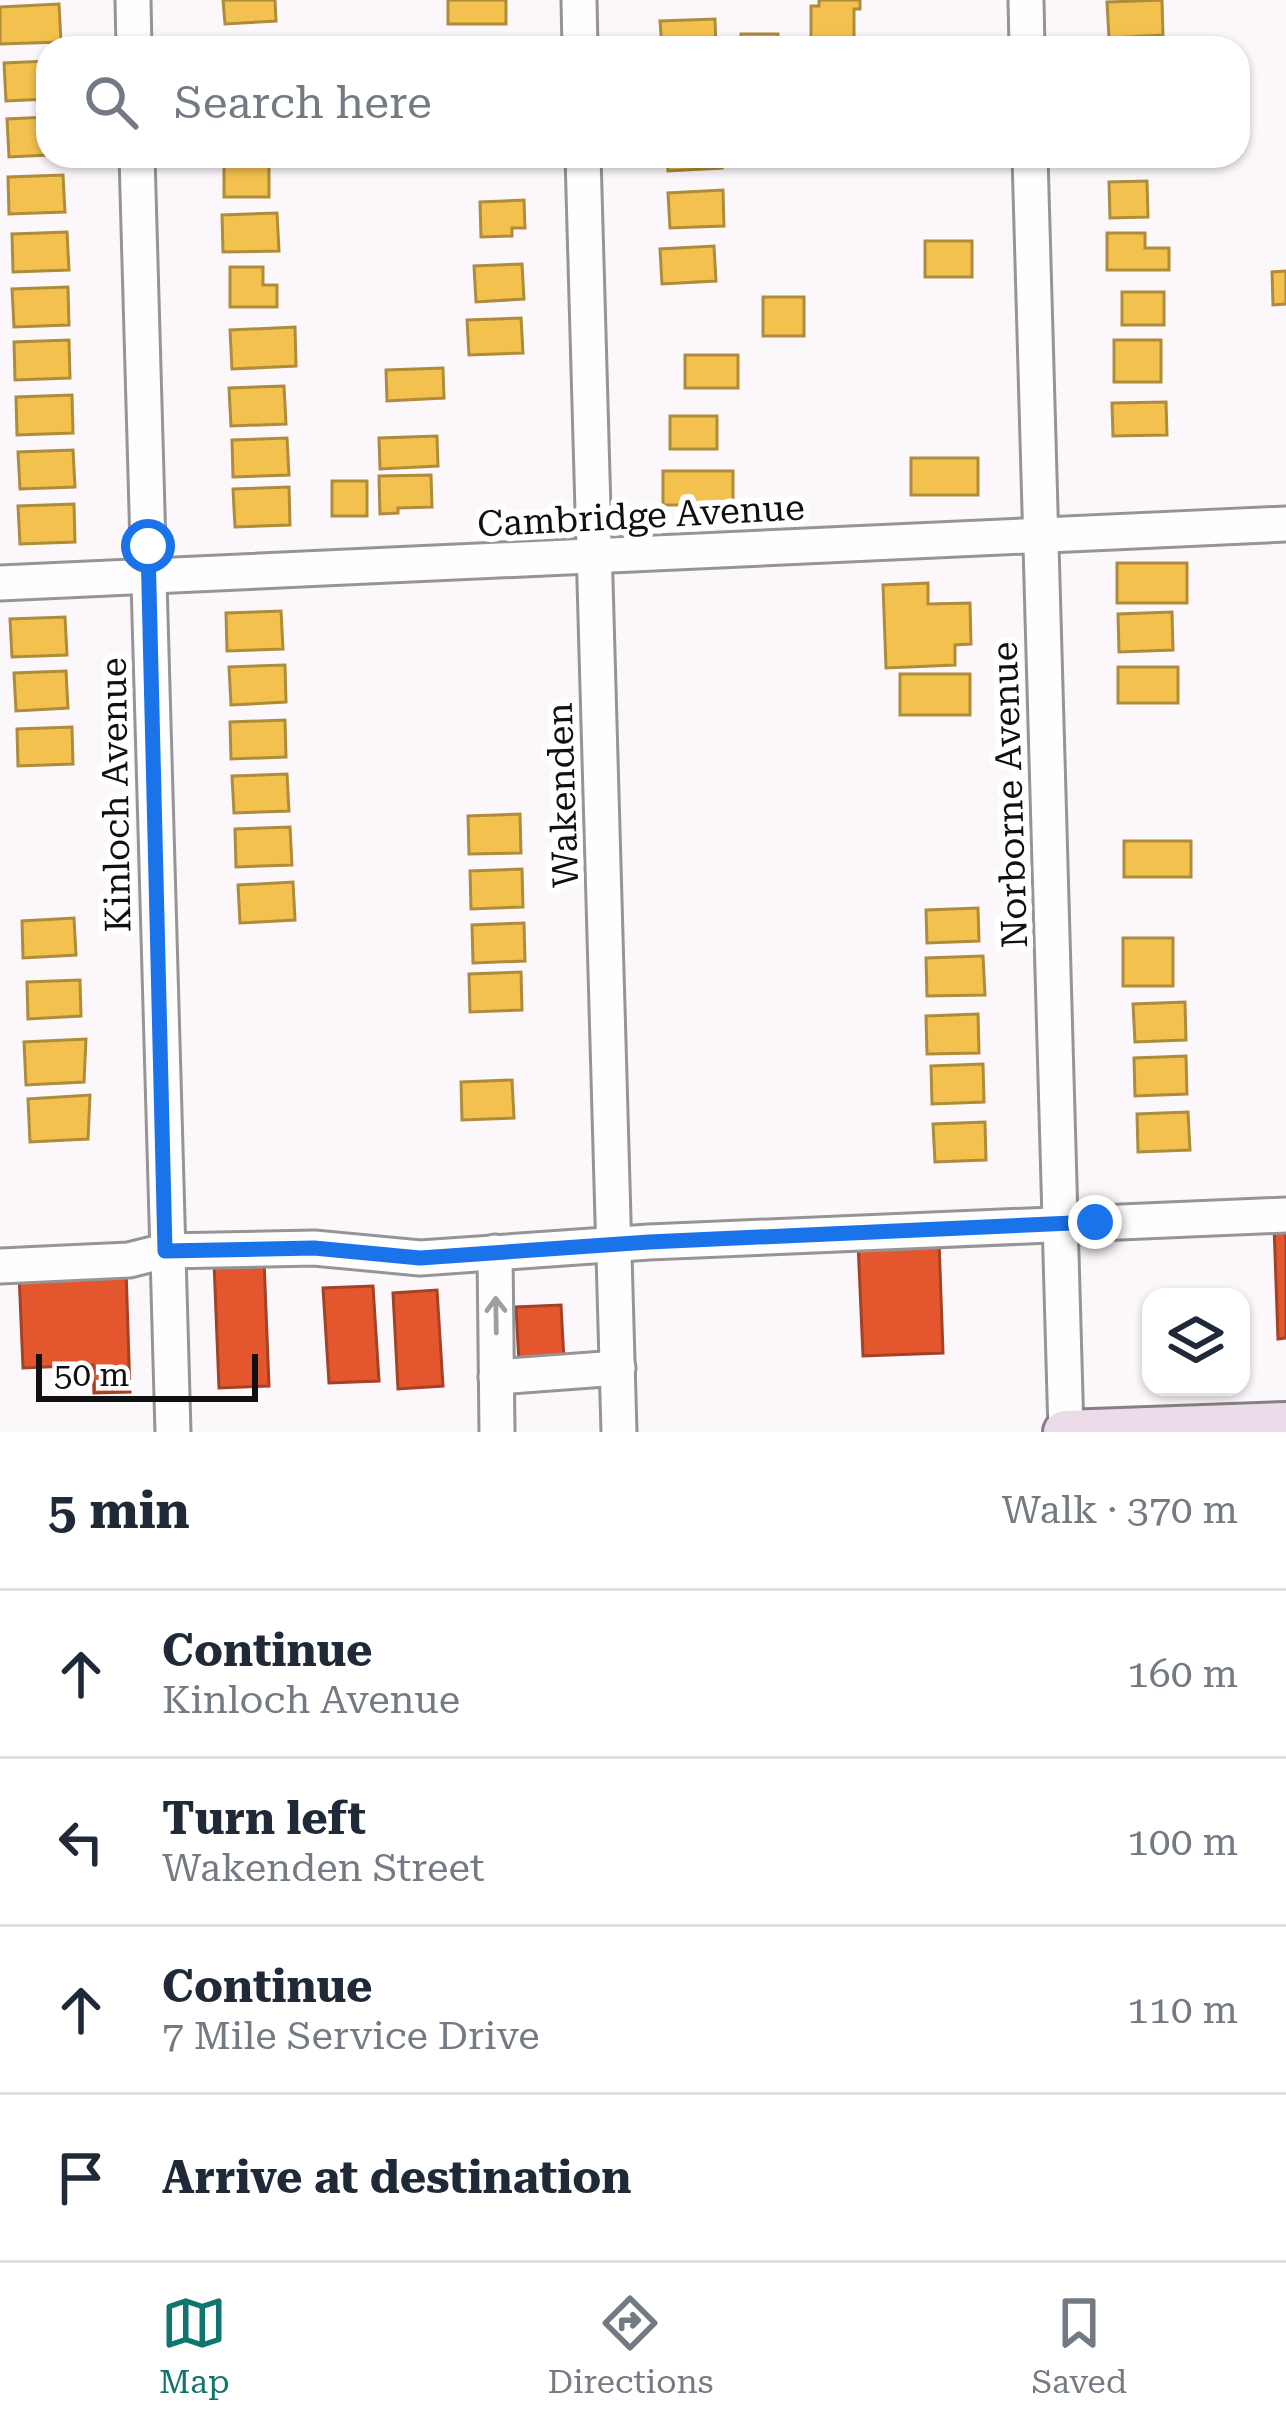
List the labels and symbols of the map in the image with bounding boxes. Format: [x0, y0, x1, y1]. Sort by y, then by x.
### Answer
street label: Cambridge Avenue [476, 486, 806, 546]
route start [121, 519, 175, 573]
street label: Norborne Avenue [984, 641, 1036, 949]
street label: Kinloch Avenue [93, 657, 139, 933]
street label: Wakenden [539, 702, 587, 888]
route end [1068, 1195, 1122, 1249]
one-way arrow [485, 1296, 507, 1335]
scale bar [36, 1348, 258, 1401]

